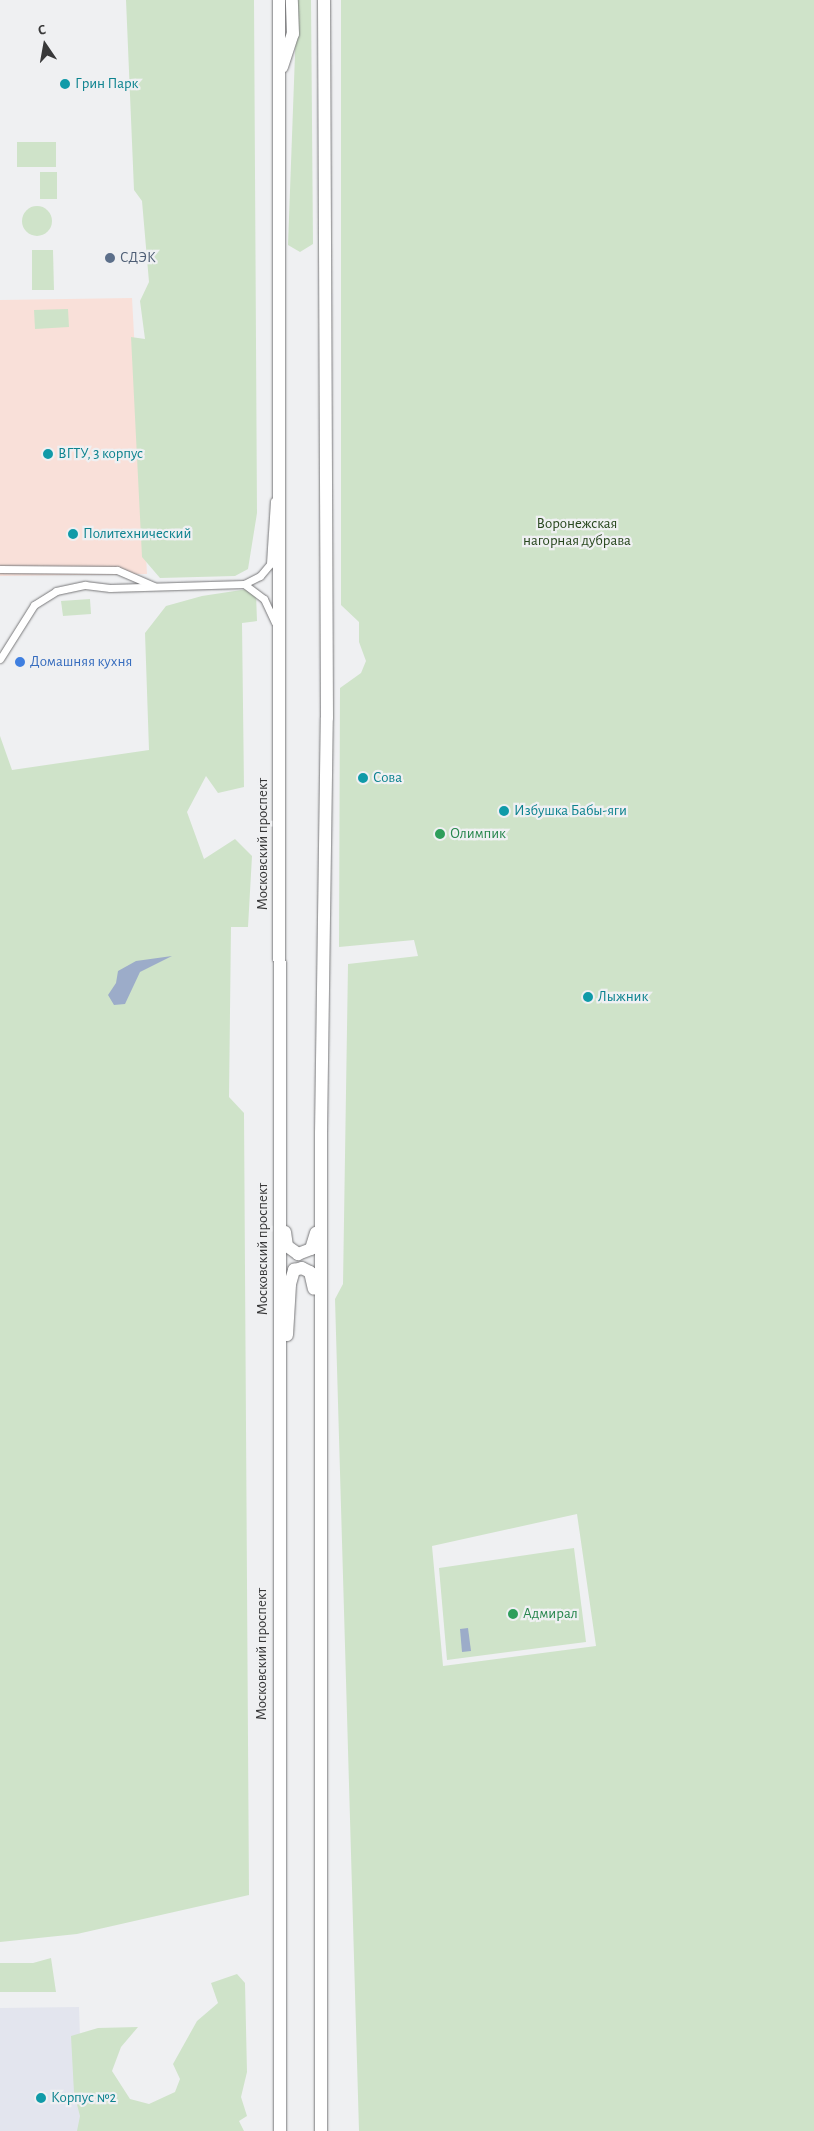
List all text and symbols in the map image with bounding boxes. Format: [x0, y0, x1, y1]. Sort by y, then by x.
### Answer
north arrow [20, 20, 70, 70]
text: С [37, 23, 47, 38]
place label: Грин Парк [75, 75, 138, 93]
marker: Грин Парк [59, 78, 71, 90]
place label: СДЭК [120, 249, 156, 267]
marker: СДЭК [104, 252, 116, 264]
place label: ВГТУ, 3 корпус [58, 445, 143, 463]
marker: ВГТУ, 3 корпус [42, 448, 54, 460]
park label: Воронежская нагорная дубрава [523, 514, 631, 549]
place label: Политехнический [83, 525, 191, 543]
marker: Политехнический [67, 528, 79, 540]
place label: Домашняя кухня [30, 653, 132, 671]
marker: Домашняя кухня [14, 656, 26, 668]
place label: Сова [373, 769, 402, 787]
marker: Сова [357, 772, 369, 784]
street label: Московский проспект [254, 778, 272, 910]
place label: Избушка Бабы-яги [514, 802, 627, 820]
marker: Избушка Бабы-яги [498, 805, 510, 817]
place label: Олимпик [450, 825, 506, 843]
marker: Олимпик [434, 828, 446, 840]
place label: Лыжник [598, 988, 648, 1006]
marker: Лыжник [582, 991, 594, 1003]
street label: Московский проспект [254, 1183, 272, 1315]
street label: Московский проспект [253, 1588, 271, 1720]
place label: Адмирал [523, 1605, 578, 1623]
marker: Адмирал [507, 1608, 519, 1620]
place label: Корпус №2 [51, 2089, 116, 2107]
marker: Корпус №2 [35, 2092, 47, 2104]

